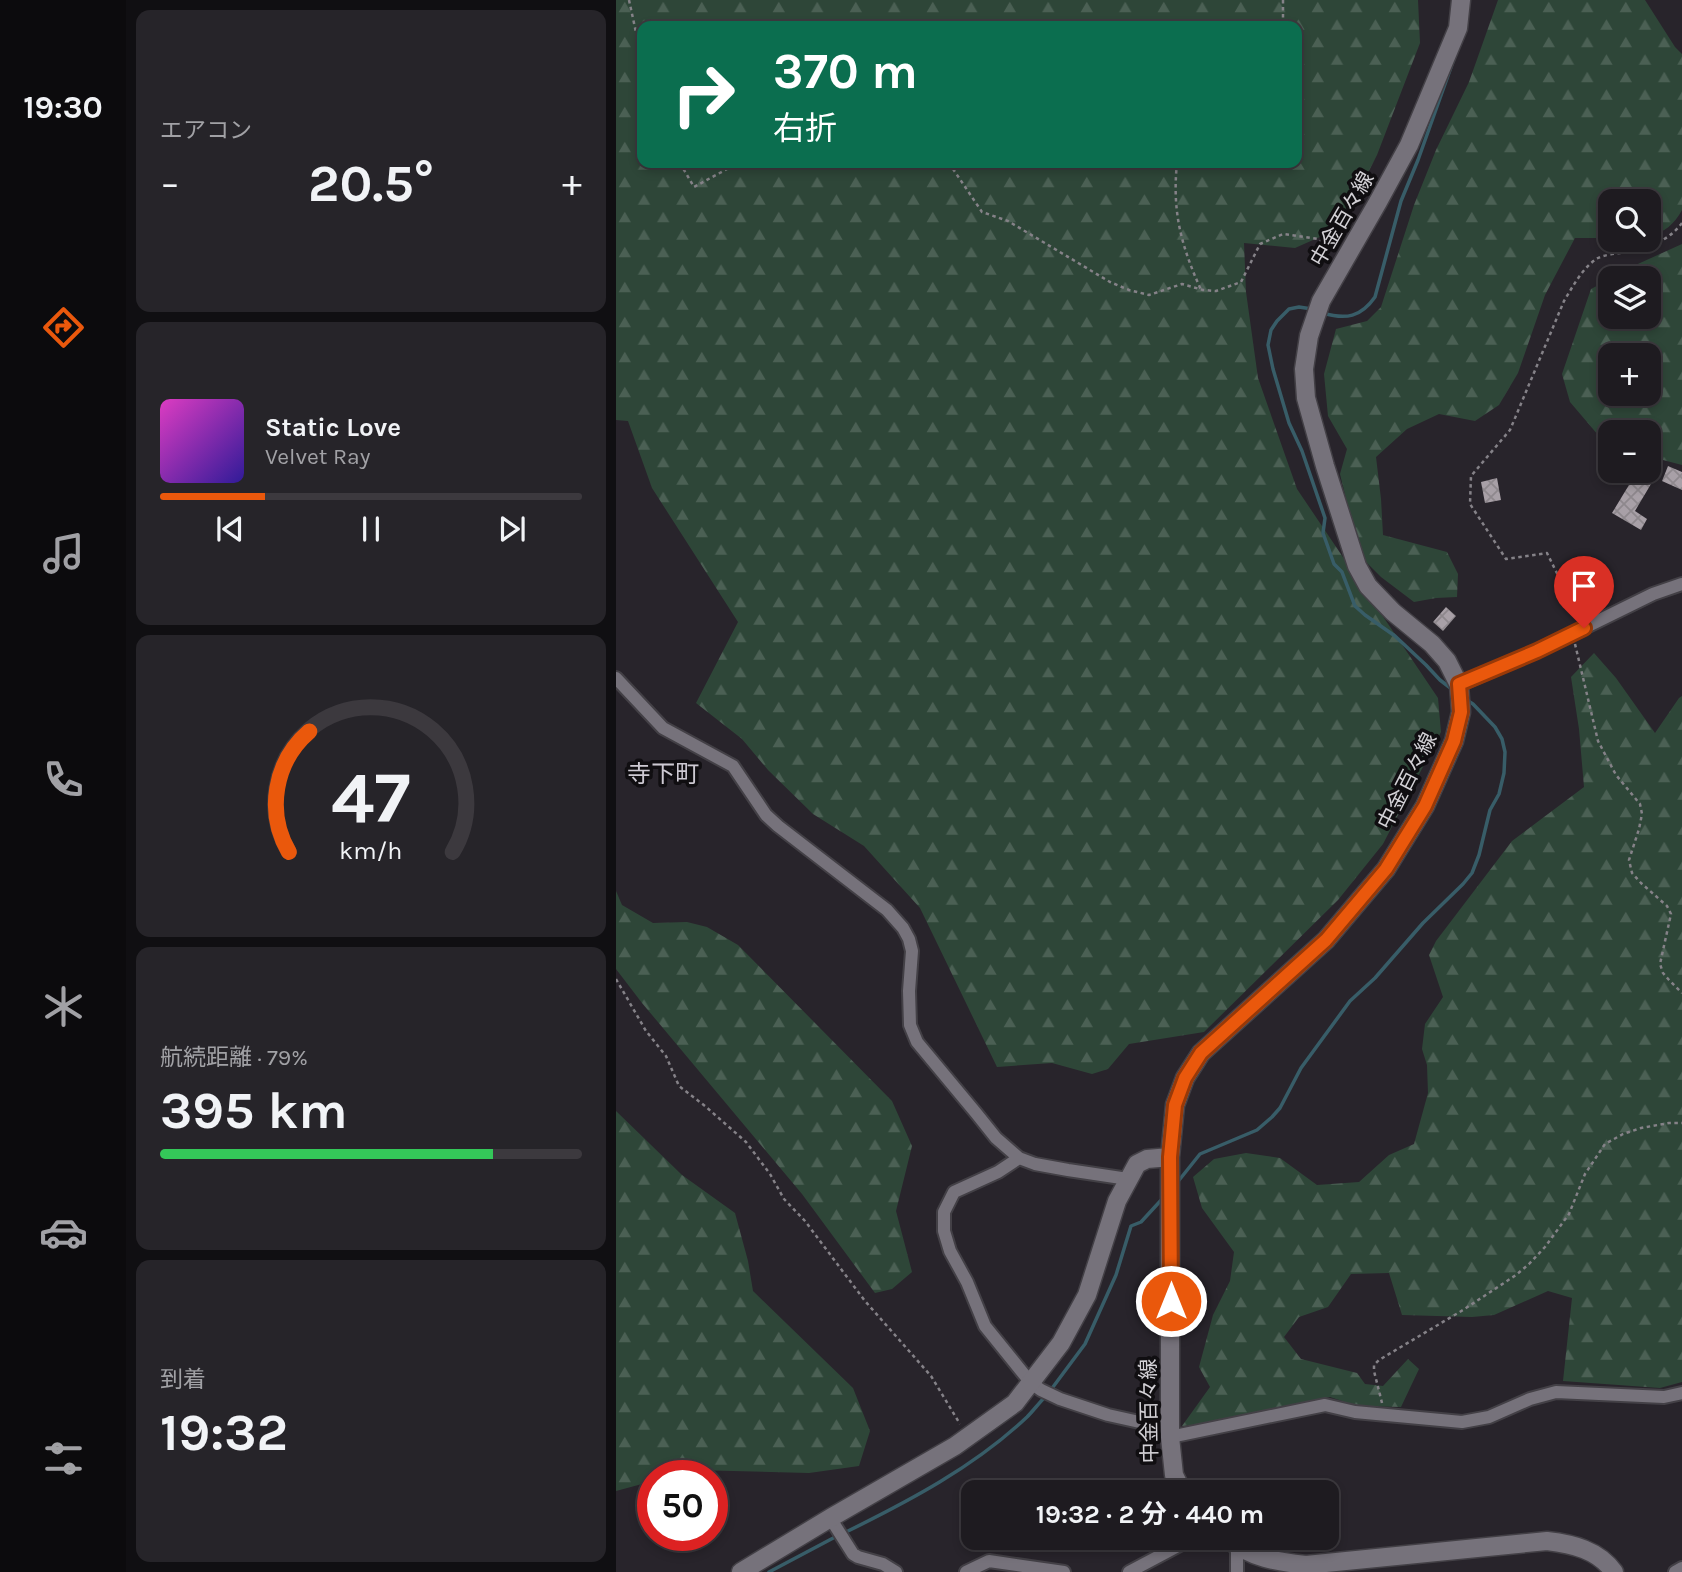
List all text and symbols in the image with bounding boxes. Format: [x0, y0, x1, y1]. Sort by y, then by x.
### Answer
text: 370 m [773, 43, 918, 100]
icon: right [658, 49, 749, 140]
text: 19:30 [23, 89, 103, 126]
text: 右折 [773, 110, 837, 147]
text: エアコン [160, 117, 252, 144]
text: 20.5° [308, 153, 434, 214]
text: − [160, 161, 180, 206]
text: + [562, 161, 582, 206]
street label: 中金百々線 [1305, 168, 1379, 270]
map controls [1598, 189, 1661, 483]
button: search [1598, 189, 1661, 252]
button: layers [1598, 266, 1661, 329]
icon: directions [39, 303, 88, 352]
button: + [1598, 343, 1661, 406]
text: Static Love [265, 412, 401, 443]
button: − [1598, 420, 1661, 483]
text: Velvet Ray [265, 443, 370, 470]
icon: previous [211, 510, 249, 548]
icon: pause [352, 510, 390, 548]
icon: next [493, 510, 531, 548]
icon: music [39, 529, 88, 578]
pin [1554, 556, 1614, 628]
icon: arrive [1565, 567, 1603, 605]
street label: 中金百々線 [1372, 729, 1442, 833]
icon: phone [39, 755, 88, 804]
text: 47 [331, 755, 411, 840]
district label: 寺下町 [627, 760, 699, 788]
text: km/h [339, 836, 403, 865]
icon: climate [39, 982, 88, 1031]
text: 航続距離 · 79% [160, 1044, 308, 1071]
text: 395 km [160, 1080, 348, 1141]
icon: car [39, 1208, 88, 1257]
position arrow [1134, 1264, 1208, 1338]
street label: 中金百々線 [1136, 1358, 1162, 1464]
text: 到着 [160, 1366, 206, 1393]
text: 19:32 [160, 1402, 288, 1463]
icon: filters [39, 1434, 88, 1483]
speed limit sign: 50 [637, 1460, 728, 1551]
text: 19:32 · 2 分 · 440 m [1036, 1499, 1264, 1530]

